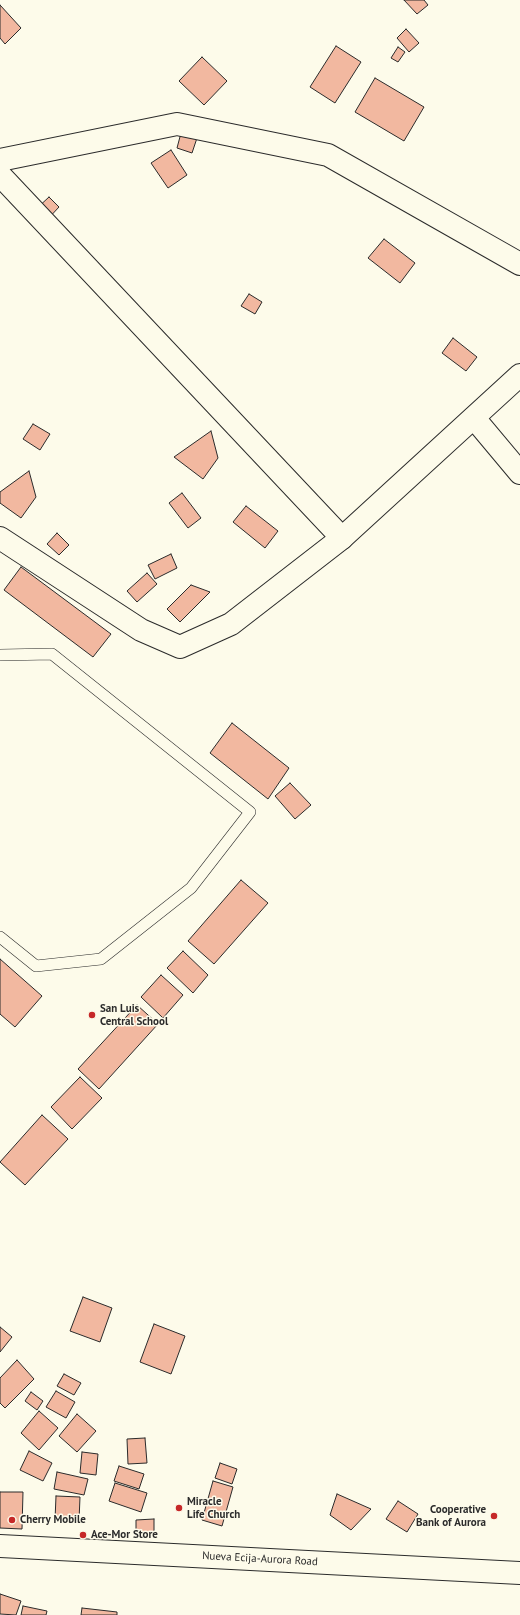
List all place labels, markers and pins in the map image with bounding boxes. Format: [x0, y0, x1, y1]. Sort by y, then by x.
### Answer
place label: San Luis Central School [100, 1002, 168, 1028]
marker: San Luis Central School [87, 1010, 97, 1020]
place label: Miracle Life Church [187, 1495, 240, 1521]
marker: Miracle Life Church [174, 1503, 184, 1513]
place label: Cooperative Bank of Aurora [416, 1503, 486, 1529]
marker: Cooperative Bank of Aurora [489, 1511, 499, 1521]
place label: Cherry Mobile [20, 1513, 86, 1527]
marker: Cherry Mobile [7, 1515, 17, 1525]
place label: Ace-Mor Store [91, 1528, 158, 1542]
marker: Ace-Mor Store [78, 1530, 88, 1540]

